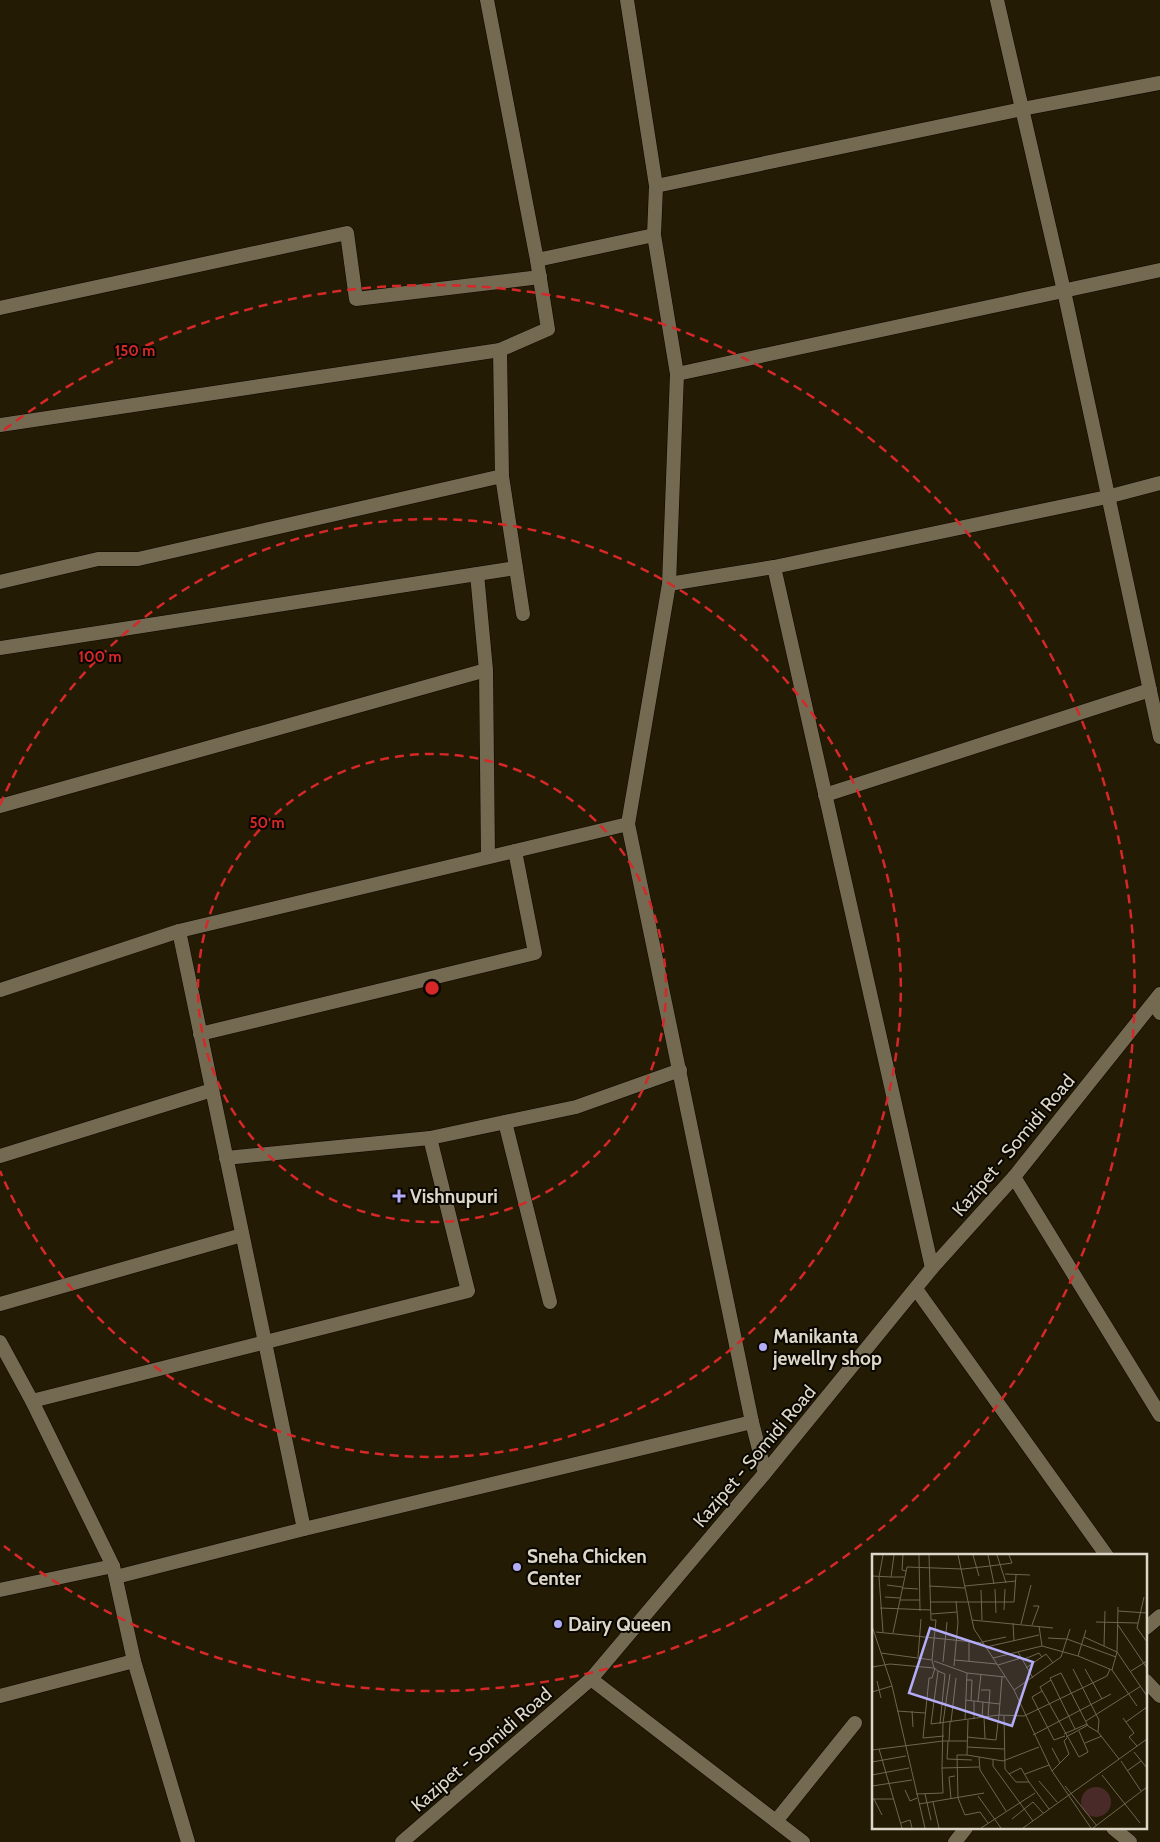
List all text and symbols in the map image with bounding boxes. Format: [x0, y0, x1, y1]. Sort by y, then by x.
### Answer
text: 150 m [115, 342, 155, 360]
text: 100 m [78, 648, 122, 666]
text: 50 m [249, 814, 285, 832]
centre of rings [423, 979, 441, 997]
street label: Kazipet - Somidi Road [947, 1070, 1080, 1221]
place label: Vishnupuri [410, 1185, 498, 1208]
marker: Vishnupuri [392, 1189, 406, 1203]
place label: Manikanta jewellry shop [772, 1325, 882, 1370]
marker: Manikanta jewellry shop [757, 1341, 769, 1353]
street label: Kazipet - Somidi Road [688, 1381, 821, 1532]
place label: Sneha Chicken Center [527, 1545, 647, 1590]
inset map [872, 1554, 1148, 1830]
marker: Sneha Chicken Center [511, 1561, 523, 1573]
place label: Dairy Queen [568, 1613, 671, 1636]
marker: Dairy Queen [552, 1618, 564, 1630]
street label: Kazipet - Somidi Road [406, 1682, 556, 1817]

